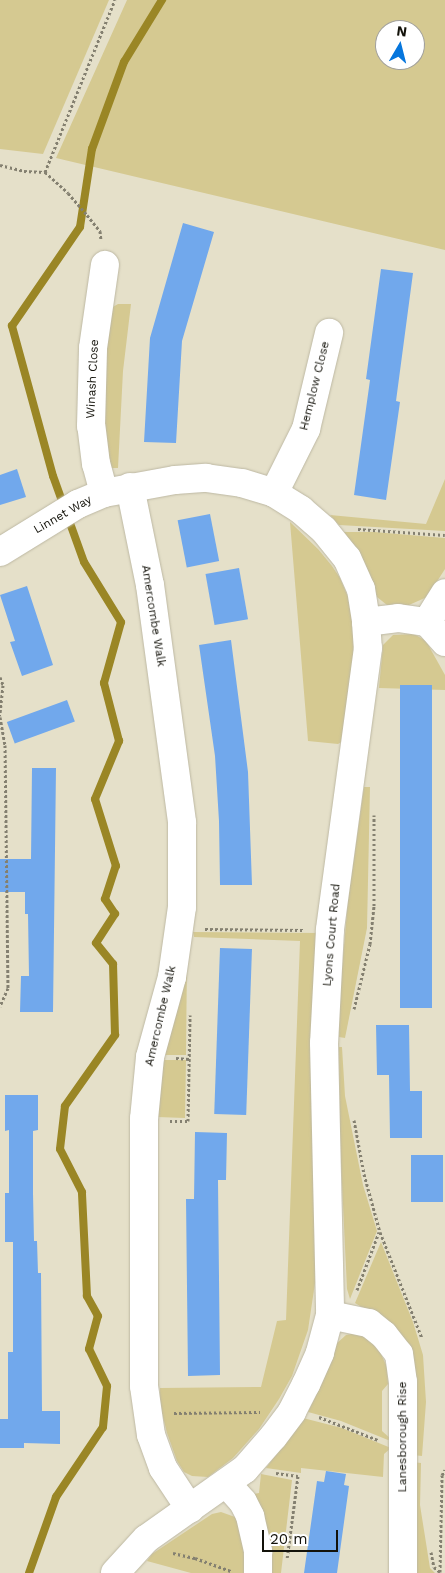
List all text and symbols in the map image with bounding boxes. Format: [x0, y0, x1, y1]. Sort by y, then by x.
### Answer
north arrow [375, 20, 425, 70]
text: N [396, 22, 408, 40]
street label: Winash Close [84, 339, 102, 419]
street label: Hemplow Close [297, 340, 333, 432]
street label: Linnet Way [31, 493, 95, 537]
street label: Amercombe Walk [138, 564, 168, 668]
street label: Lyons Court Road [320, 883, 344, 987]
street label: Amercombe Walk [142, 964, 180, 1068]
street label: Lanesborough Rise [396, 1382, 410, 1492]
scale bar [265, 1520, 341, 1552]
text: 20 m [270, 1530, 308, 1548]

